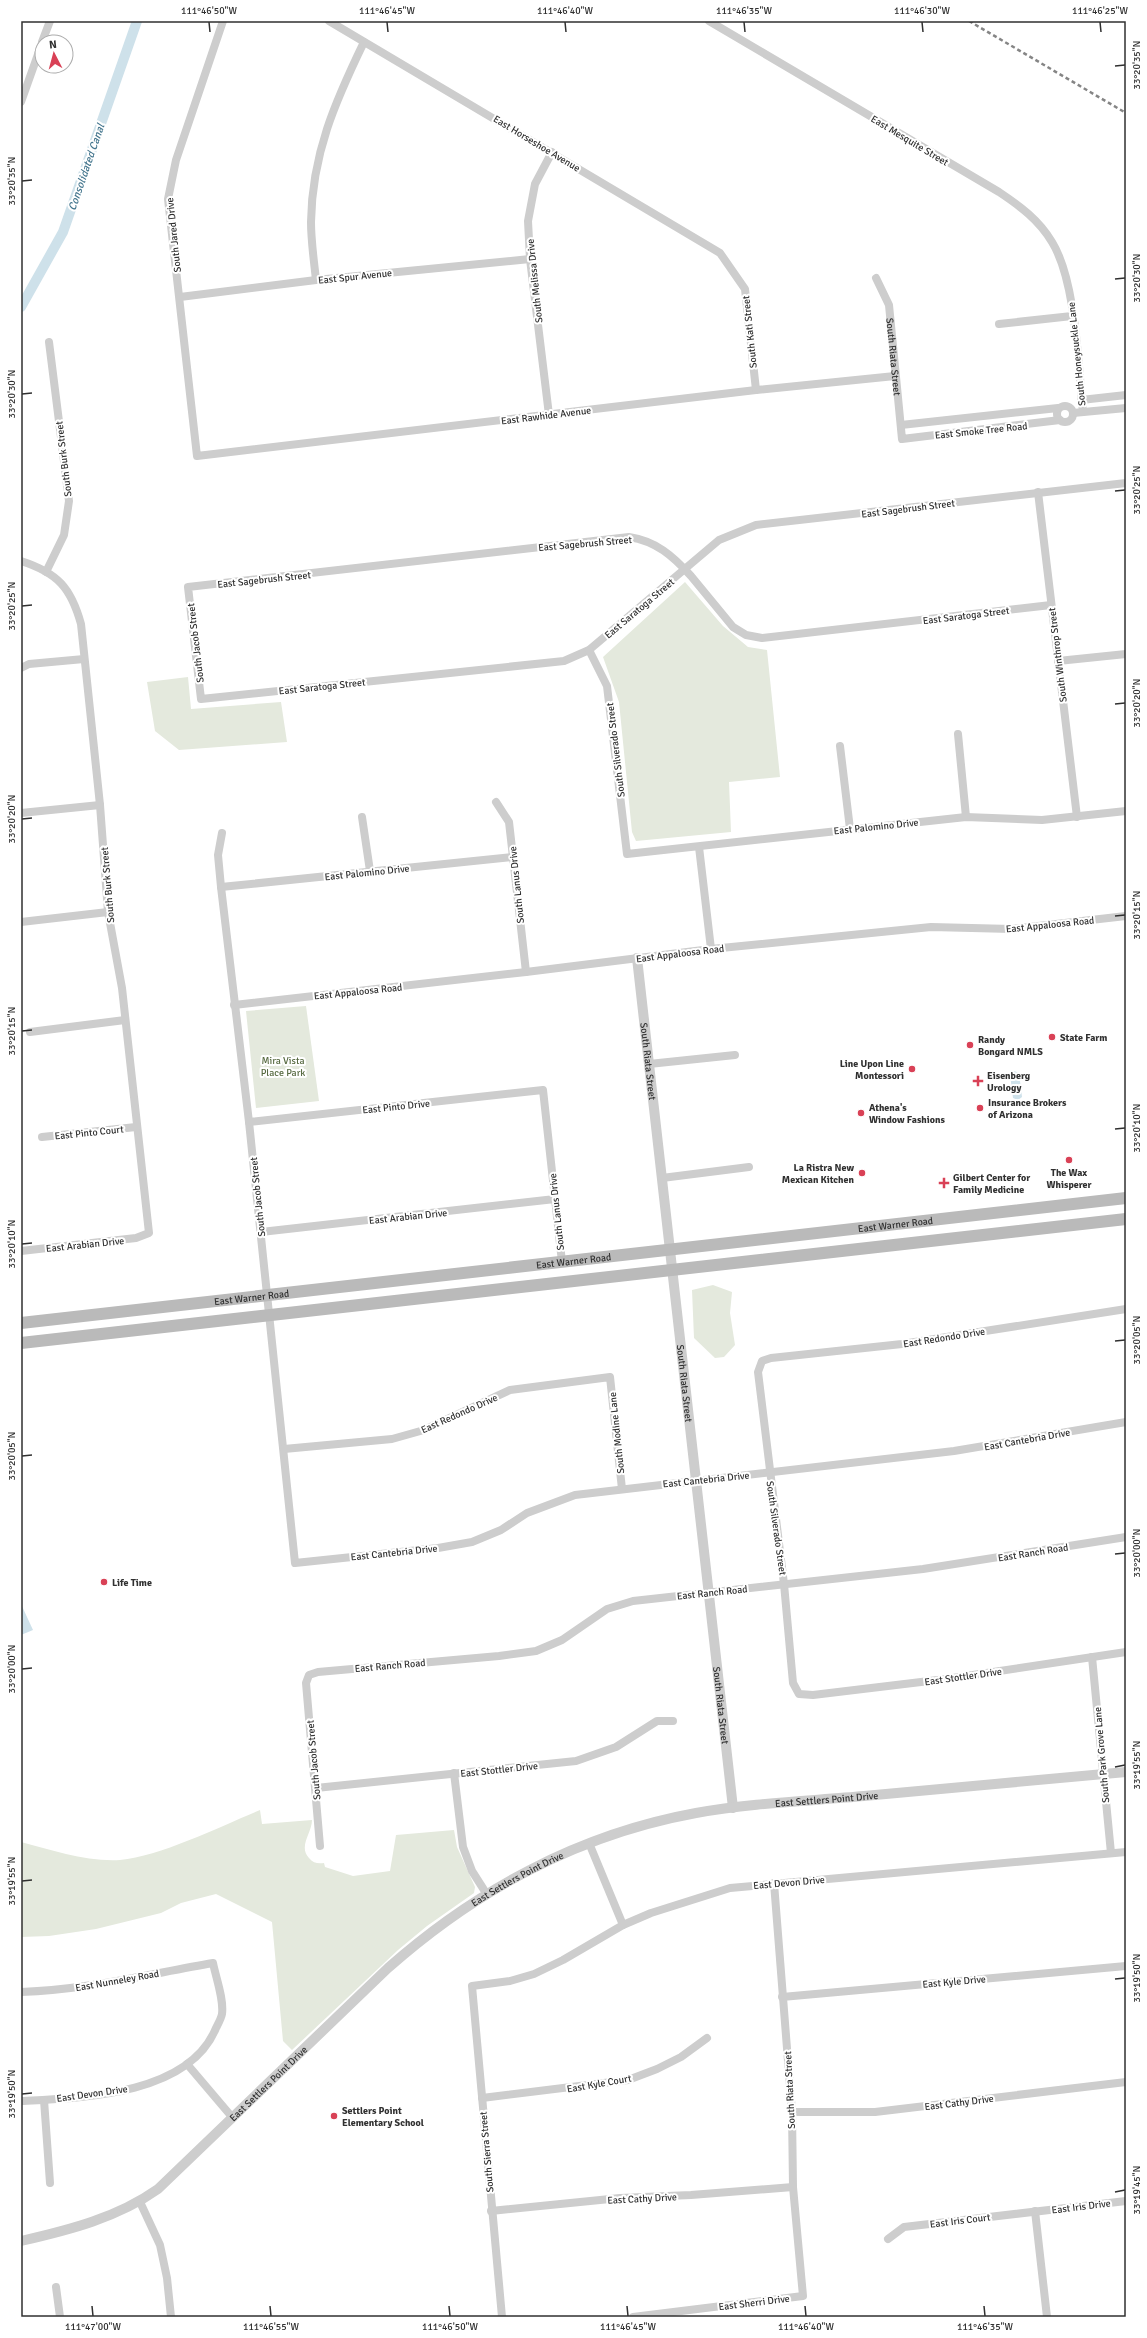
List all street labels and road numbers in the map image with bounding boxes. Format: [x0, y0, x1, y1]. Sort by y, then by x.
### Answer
street label: East Horseshoe Avenue [491, 113, 582, 175]
street label: East Mesquite Street [869, 113, 951, 169]
street label: South Jared Drive [164, 197, 184, 273]
street label: South Melissa Drive [525, 238, 545, 324]
street label: East Spur Avenue [318, 267, 393, 287]
street label: South Kati Street [740, 295, 760, 369]
street label: South Honeysuckle Lane [1066, 301, 1088, 406]
street label: South Riata Street [883, 317, 903, 397]
street label: East Rawhide Avenue [500, 405, 592, 427]
street label: South Burk Street [53, 420, 75, 497]
street label: East Smoke Tree Road [934, 420, 1028, 442]
street label: East Sagebrush Street [861, 497, 956, 521]
street label: East Sagebrush Street [538, 534, 633, 554]
street label: East Sagebrush Street [217, 569, 312, 591]
street label: East Saratoga Street [602, 576, 677, 641]
street label: South Jacob Street [185, 602, 207, 683]
street label: East Saratoga Street [922, 605, 1011, 627]
street label: South Winthrop Street [1046, 606, 1070, 703]
street label: East Saratoga Street [278, 676, 367, 698]
street label: South Silverado Street [604, 701, 628, 798]
street label: East Palomino Drive [833, 817, 919, 837]
street label: South Burk Street [99, 846, 117, 923]
street label: South Lanus Drive [507, 846, 527, 924]
street label: East Palomino Drive [324, 863, 410, 883]
street label: East Appaloosa Road [1005, 914, 1095, 936]
street label: East Appaloosa Road [635, 943, 725, 965]
street label: East Appaloosa Road [313, 981, 403, 1003]
street label: South Riata Street [637, 1022, 658, 1101]
street label: East Pinto Drive [362, 1097, 430, 1117]
street label: East Pinto Court [54, 1123, 125, 1143]
street label: South Jacob Street [248, 1156, 268, 1237]
street label: South Lanus Drive [547, 1173, 567, 1251]
street label: East Arabian Drive [368, 1207, 448, 1227]
street label: East Warner Road [857, 1215, 934, 1235]
street label: East Arabian Drive [45, 1235, 125, 1255]
street label: East Warner Road [535, 1251, 612, 1272]
street label: East Warner Road [213, 1288, 290, 1308]
street label: East Redondo Drive [902, 1326, 986, 1350]
street label: South Riata Street [674, 1344, 694, 1423]
street label: East Redondo Drive [419, 1392, 500, 1436]
street label: South Modine Lane [607, 1392, 627, 1474]
street label: East Cantebria Drive [983, 1427, 1071, 1453]
street label: East Cantebria Drive [662, 1469, 750, 1491]
street label: South Silverado Street [763, 1480, 789, 1577]
street label: East Cantebria Drive [350, 1542, 438, 1564]
street label: East Ranch Road [997, 1542, 1069, 1564]
street label: East Ranch Road [676, 1583, 748, 1603]
street label: East Ranch Road [354, 1657, 426, 1675]
street label: South Riata Street [710, 1666, 731, 1745]
street label: East Stottler Drive [924, 1666, 1003, 1688]
street label: South Park Grove Lane [1092, 1707, 1112, 1803]
street label: South Jacob Street [304, 1719, 323, 1800]
street label: East Stottler Drive [460, 1760, 538, 1780]
street label: East Settlers Point Drive [775, 1790, 879, 1810]
street label: East Settlers Point Drive [469, 1850, 566, 1910]
street label: East Devon Drive [753, 1874, 825, 1892]
street label: East Nunneley Road [74, 1968, 160, 1994]
street label: East Kyle Drive [922, 1973, 986, 1991]
street label: East Settlers Point Drive [227, 2044, 310, 2124]
street label: South Riata Street [782, 2050, 798, 2129]
street label: East Kyle Court [566, 2072, 633, 2096]
street label: East Devon Drive [56, 2083, 129, 2105]
street label: East Cathy Drive [924, 2093, 994, 2113]
street label: South Sierra Street [477, 2110, 497, 2193]
street label: East Cathy Drive [607, 2191, 677, 2207]
street label: East Iris Drive [1051, 2197, 1111, 2217]
street label: East Iris Court [929, 2211, 992, 2231]
street label: East Sherri Drive [718, 2293, 790, 2313]

